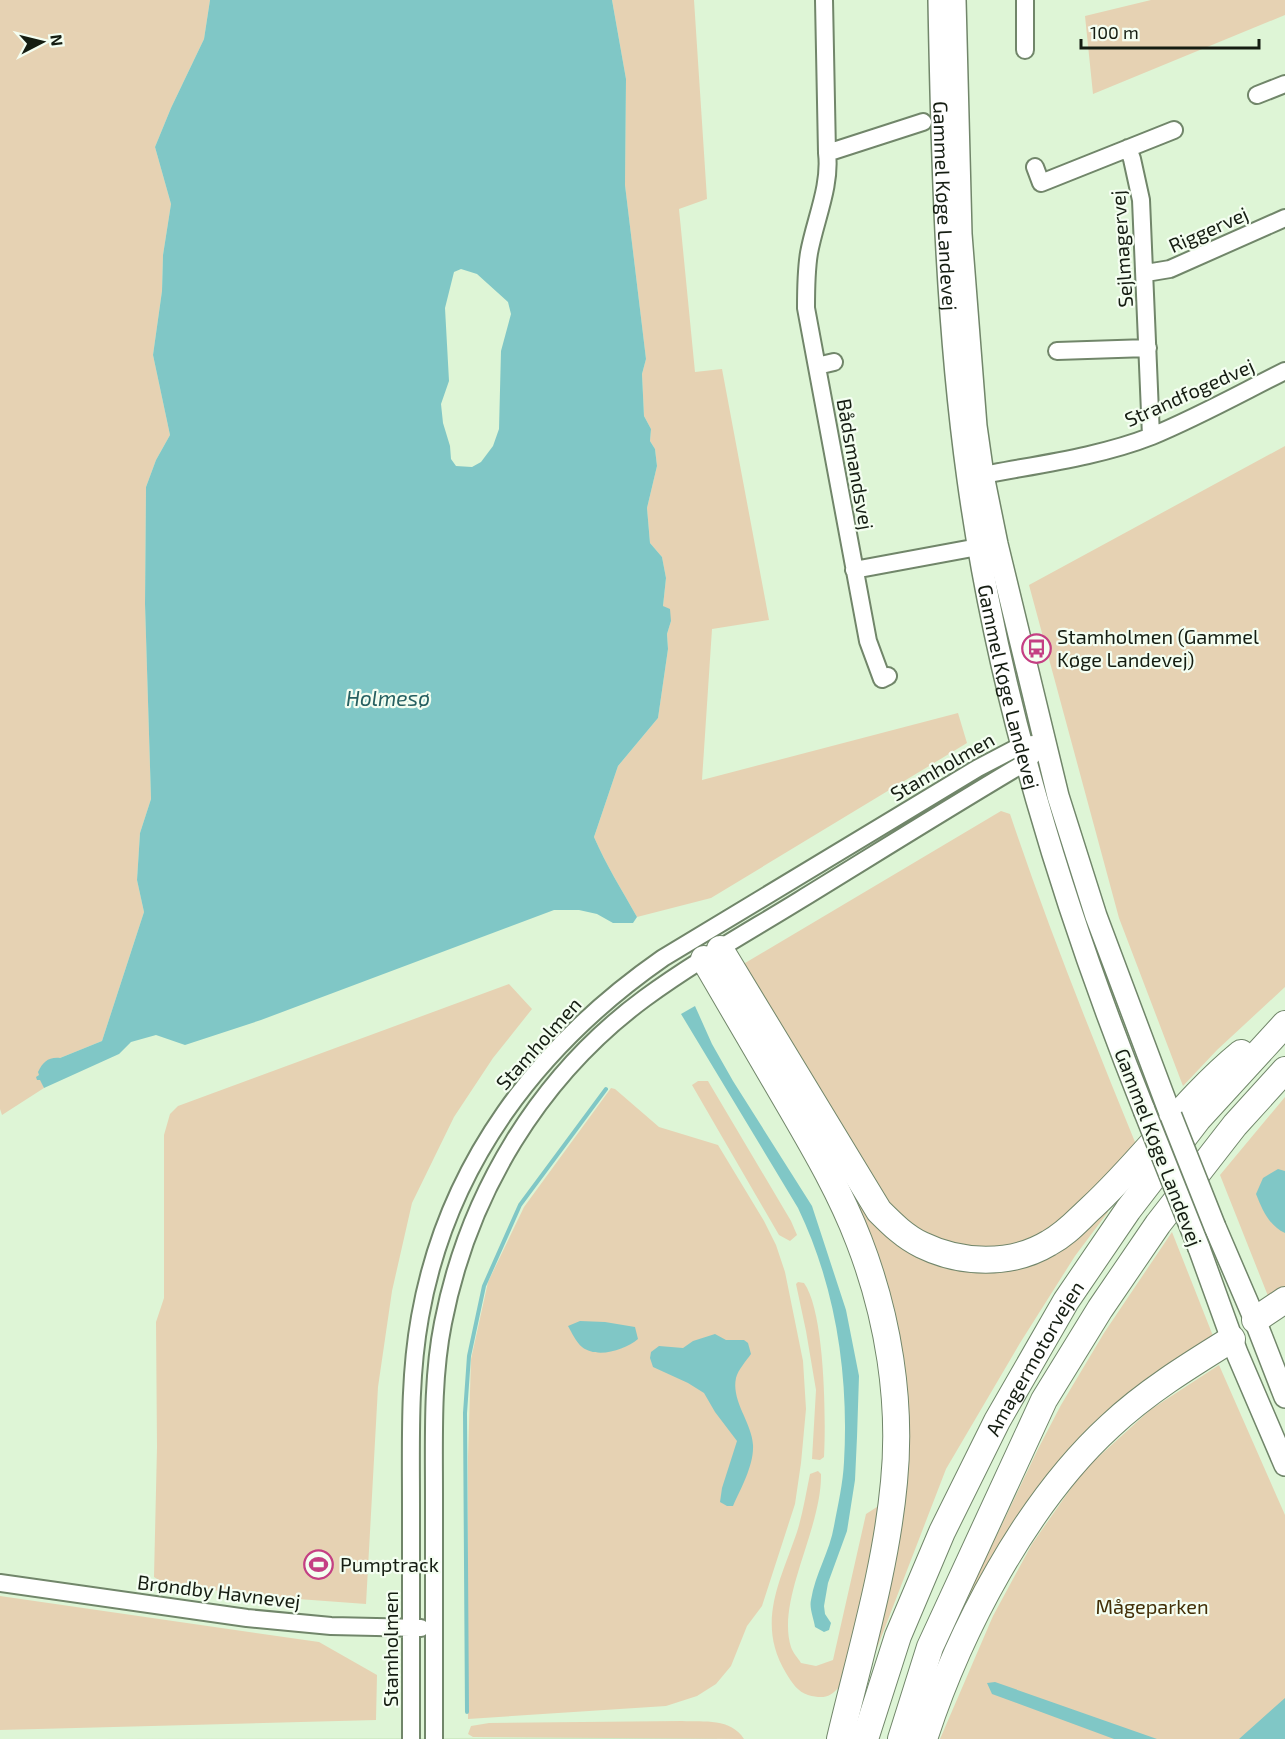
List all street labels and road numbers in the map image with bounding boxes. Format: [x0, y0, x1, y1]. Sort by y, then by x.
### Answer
street label: Gammel Køge Landevej [929, 101, 963, 312]
street label: Sejlmagervej [1105, 190, 1137, 308]
street label: Riggervej [1165, 201, 1251, 257]
street label: Strandfogedvej [1121, 353, 1257, 431]
street label: Bådsmandsvej [833, 396, 879, 532]
street label: Gammel Køge Landevej [973, 582, 1045, 792]
street label: Stamholmen [886, 727, 998, 805]
street label: Stamholmen [490, 992, 586, 1094]
street label: Gammel Køge Landevej [1110, 1045, 1208, 1249]
street label: Amagermotorvejen [980, 1276, 1088, 1439]
street label: Brøndby Havnevej [136, 1569, 302, 1613]
street label: Stamholmen [378, 1591, 402, 1707]

